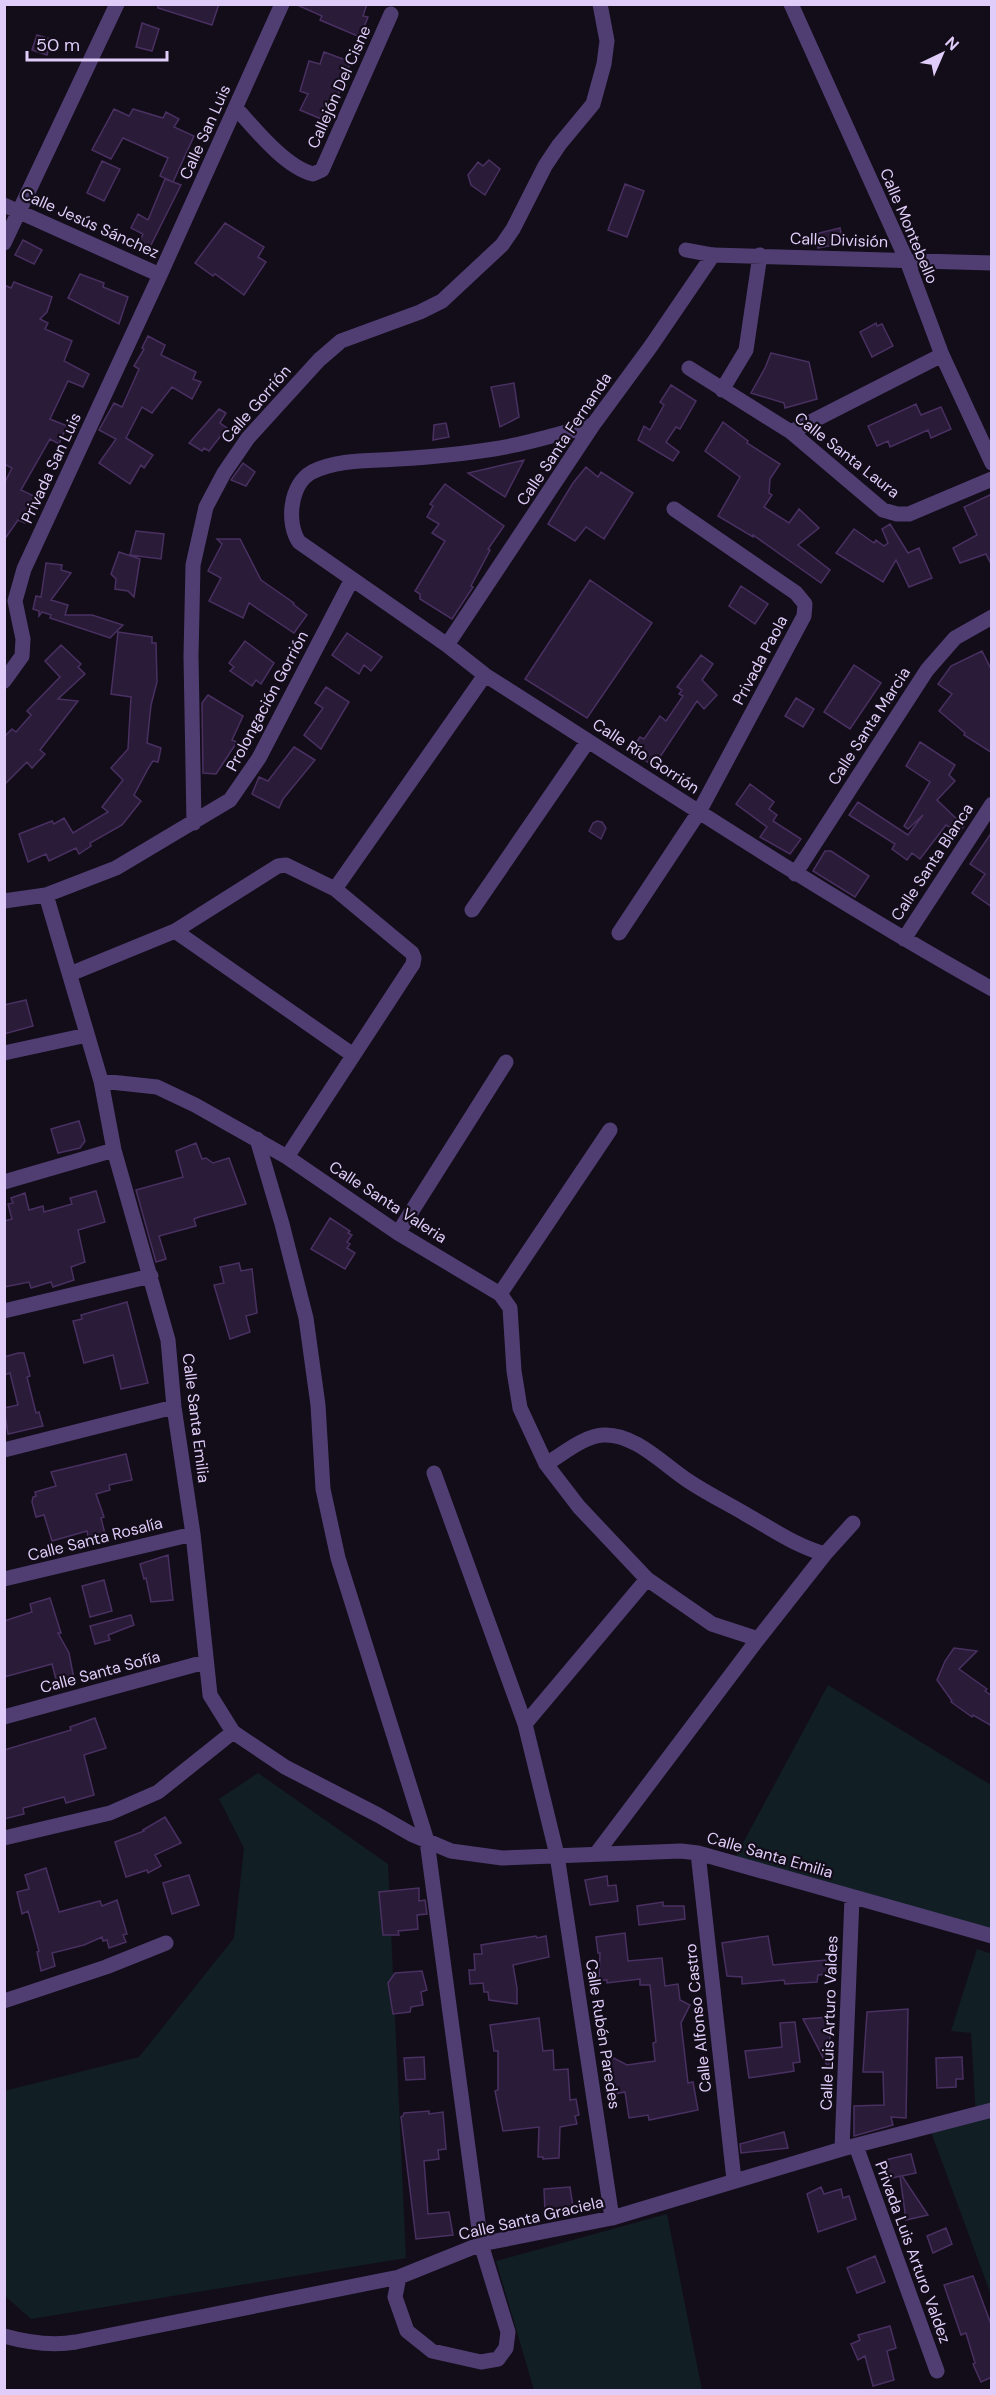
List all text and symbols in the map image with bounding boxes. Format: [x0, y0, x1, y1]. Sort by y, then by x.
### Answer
street label: Callejón Del Cisne [302, 22, 376, 152]
scale bar [27, 24, 166, 62]
north arrow [912, 24, 972, 84]
text: N [941, 32, 964, 55]
text: 50 m [36, 33, 80, 57]
street label: Calle San Luis [175, 81, 235, 183]
street label: Calle Montebello [875, 165, 943, 287]
street label: Calle Jesús Sánchez [18, 183, 162, 263]
street label: Calle División [789, 228, 889, 252]
street label: Calle Gorrión [216, 361, 296, 447]
street label: Calle Santa Fernanda [512, 368, 616, 510]
street label: Calle Santa Laura [790, 407, 904, 503]
street label: Privada San Luis [16, 409, 86, 527]
street label: Privada Paola [728, 612, 792, 708]
street label: Prolongación Gorrión [221, 627, 313, 775]
street label: Calle Santa Marcia [823, 663, 915, 789]
street label: Calle Río Gorrión [589, 714, 703, 798]
street label: Calle Santa Blanca [886, 799, 978, 925]
street label: Calle Santa Valeria [325, 1156, 451, 1248]
street label: Calle Santa Emilia [178, 1352, 214, 1484]
street label: Calle Santa Rosalía [25, 1512, 165, 1566]
street label: Calle Santa Sofía [38, 1646, 162, 1698]
street label: Calle Santa Emilia [704, 1827, 836, 1883]
street label: Calle Luis Arturo Valdes [815, 1935, 843, 2111]
street label: Calle Alfonso Castro [680, 1942, 716, 2094]
street label: Calle Rubén Paredes [581, 1958, 625, 2110]
street label: Privada Luis Arturo Valdez [870, 2158, 956, 2346]
street label: Calle Santa Graciela [456, 2191, 606, 2245]

